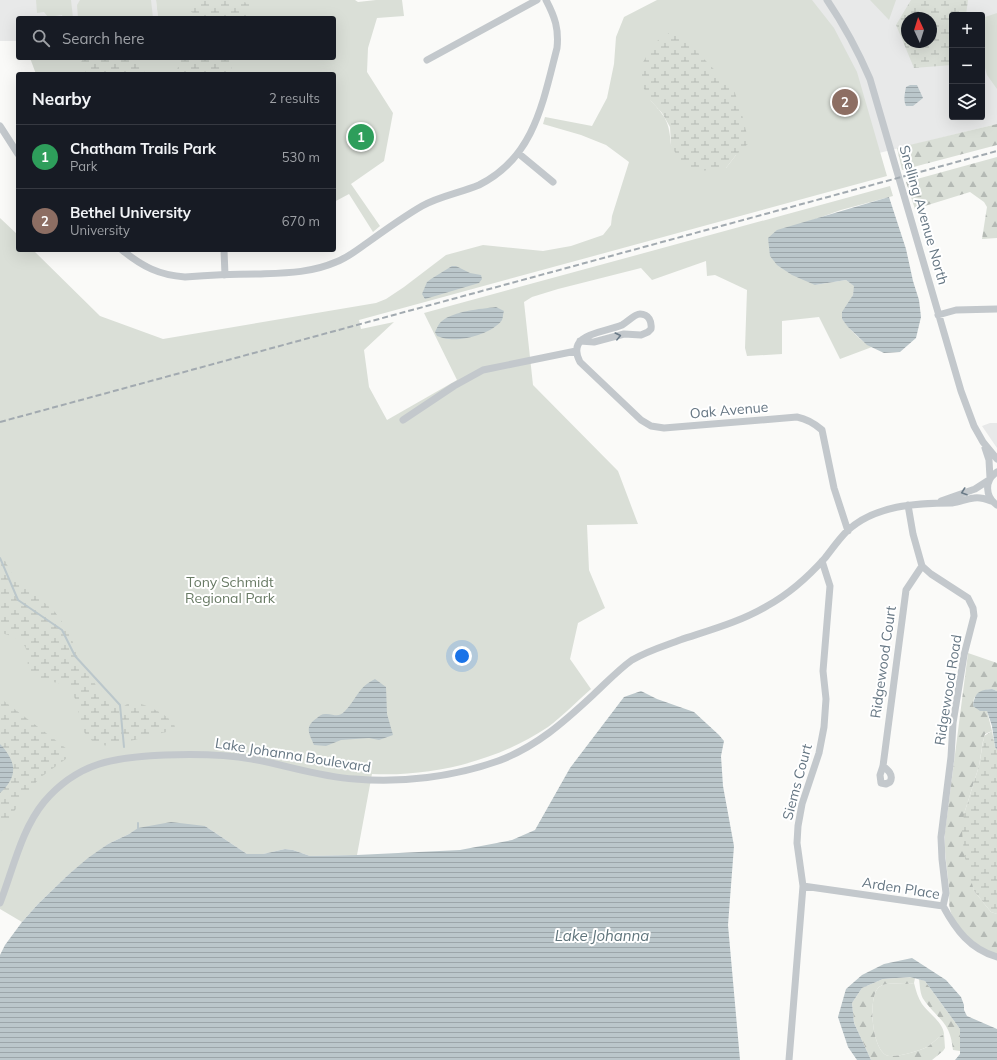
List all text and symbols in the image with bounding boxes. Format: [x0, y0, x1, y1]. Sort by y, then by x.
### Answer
north arrow [901, 12, 937, 48]
map controls [949, 12, 985, 120]
button: + [949, 12, 985, 48]
search box [16, 16, 336, 60]
icon: search [30, 27, 52, 49]
text: Search here [62, 29, 144, 48]
button: − [949, 48, 985, 84]
button: layers [949, 84, 985, 120]
pin: 2 [832, 87, 858, 117]
text: Nearby [32, 88, 91, 109]
text: 2 results [269, 90, 320, 106]
pin: 1 [348, 122, 374, 152]
text: Chatham Trails Park [70, 139, 216, 158]
street label: Snelling Avenue North [895, 143, 953, 287]
text: 1 [41, 149, 49, 165]
text: 530 m [282, 149, 320, 165]
text: Park [70, 158, 97, 174]
text: Bethel University [70, 203, 191, 222]
text: 2 [41, 213, 49, 229]
text: 670 m [282, 213, 320, 229]
text: University [70, 222, 130, 238]
one-way arrow [615, 332, 622, 340]
street label: Oak Avenue [689, 398, 769, 422]
one-way arrow [960, 488, 967, 496]
park label: Tony Schmidt Regional Park [185, 573, 276, 607]
street label: Ridgewood Court [866, 605, 900, 719]
street label: Ridgewood Road [930, 633, 966, 747]
your location [452, 646, 472, 666]
street label: Lake Johanna Boulevard [214, 734, 372, 776]
street label: Siems Court [778, 742, 816, 822]
street label: Arden Place [861, 873, 941, 903]
water label: Lake Johanna [555, 926, 649, 945]

